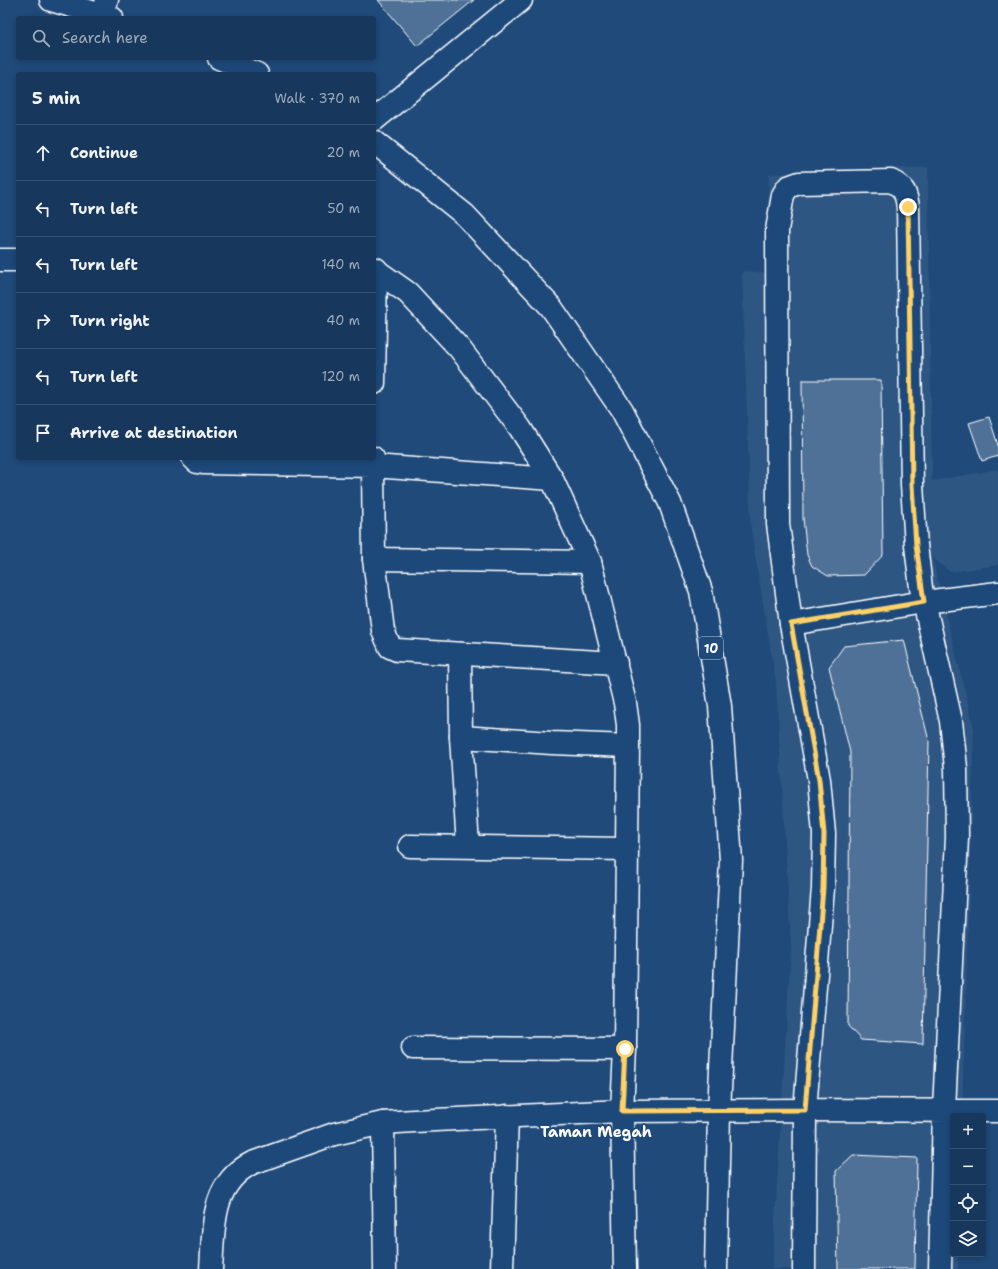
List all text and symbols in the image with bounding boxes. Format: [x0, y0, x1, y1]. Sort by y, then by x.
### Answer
search box [16, 16, 376, 60]
icon: search [30, 27, 52, 49]
text: Search here [62, 28, 148, 48]
text: 5 min [32, 87, 80, 109]
text: Walk · 370 m [275, 90, 360, 107]
icon: ahead [32, 142, 54, 164]
text: Continue [70, 143, 138, 163]
text: 20 m [327, 144, 360, 161]
icon: left [32, 198, 54, 220]
route end [899, 198, 917, 216]
text: Turn left [70, 199, 138, 219]
text: 50 m [327, 200, 360, 217]
icon: left [32, 254, 54, 276]
text: Turn left [70, 255, 138, 275]
text: 140 m [321, 256, 360, 273]
icon: right [32, 310, 54, 332]
text: Turn right [70, 311, 150, 331]
text: 40 m [326, 312, 360, 329]
icon: left [32, 366, 54, 388]
text: Turn left [70, 367, 138, 387]
text: 120 m [322, 368, 360, 385]
icon: arrive [32, 422, 54, 444]
text: Arrive at destination [70, 423, 238, 443]
road number: 10 [699, 637, 723, 659]
route start [616, 1040, 634, 1058]
map controls [950, 1113, 986, 1257]
button: + [950, 1113, 986, 1149]
district label: Taman Megah [540, 1122, 652, 1142]
button: − [950, 1149, 986, 1185]
button: locate [950, 1185, 986, 1221]
button: layers [950, 1221, 986, 1257]

